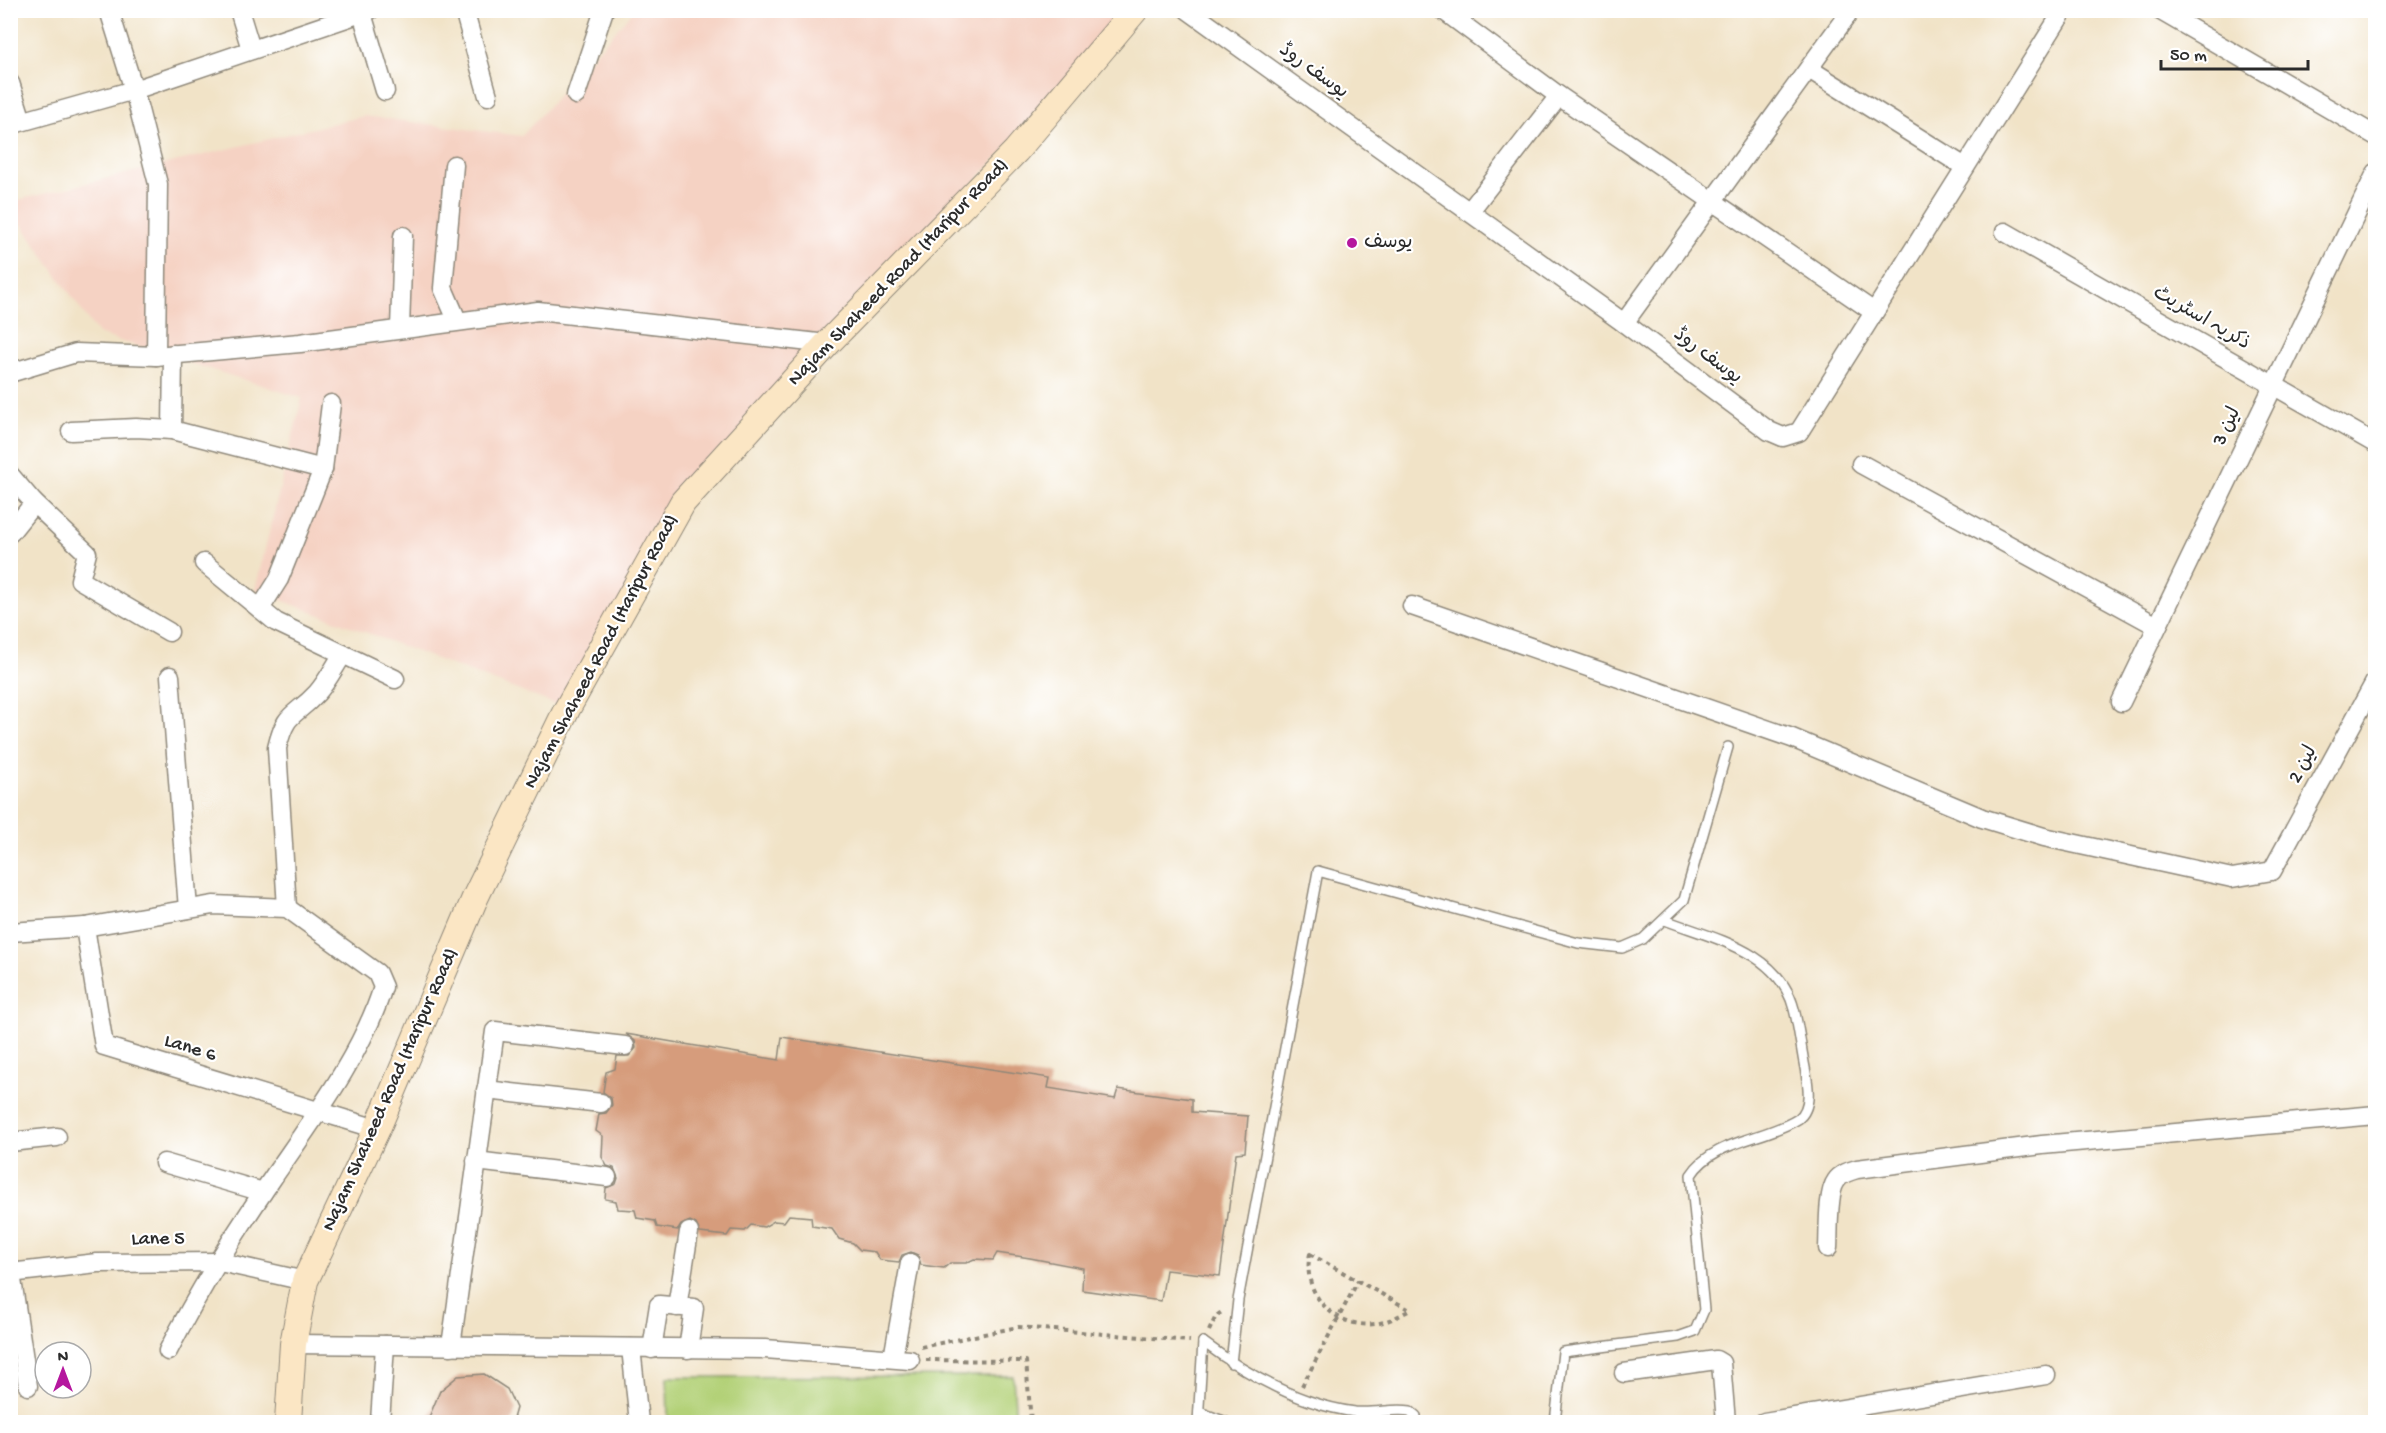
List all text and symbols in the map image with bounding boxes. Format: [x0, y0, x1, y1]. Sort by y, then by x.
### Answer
scale bar [2161, 33, 2308, 71]
street label: یوسف روڈ [1274, 38, 1353, 105]
text: 50 m [2170, 46, 2207, 67]
street label: Najam Shaheed Road (Haripur Road) [784, 154, 1014, 392]
place label: یوسف [1364, 232, 1413, 255]
marker: یوسف [1345, 236, 1359, 250]
street label: ذکریہ اسٹریٹ [2148, 281, 2254, 356]
street label: یوسف روڈ [1668, 322, 1747, 390]
street label: لین 3 [2208, 404, 2247, 451]
street label: Najam Shaheed Road (Haripur Road) [520, 511, 684, 793]
street label: لین 2 [2284, 742, 2323, 788]
street label: Najam Shaheed Road (Haripur Road) [318, 945, 464, 1235]
street label: Lane 6 [161, 1030, 220, 1068]
street label: Lane 5 [131, 1228, 185, 1252]
north arrow [33, 1340, 93, 1400]
text: N [58, 1349, 69, 1368]

